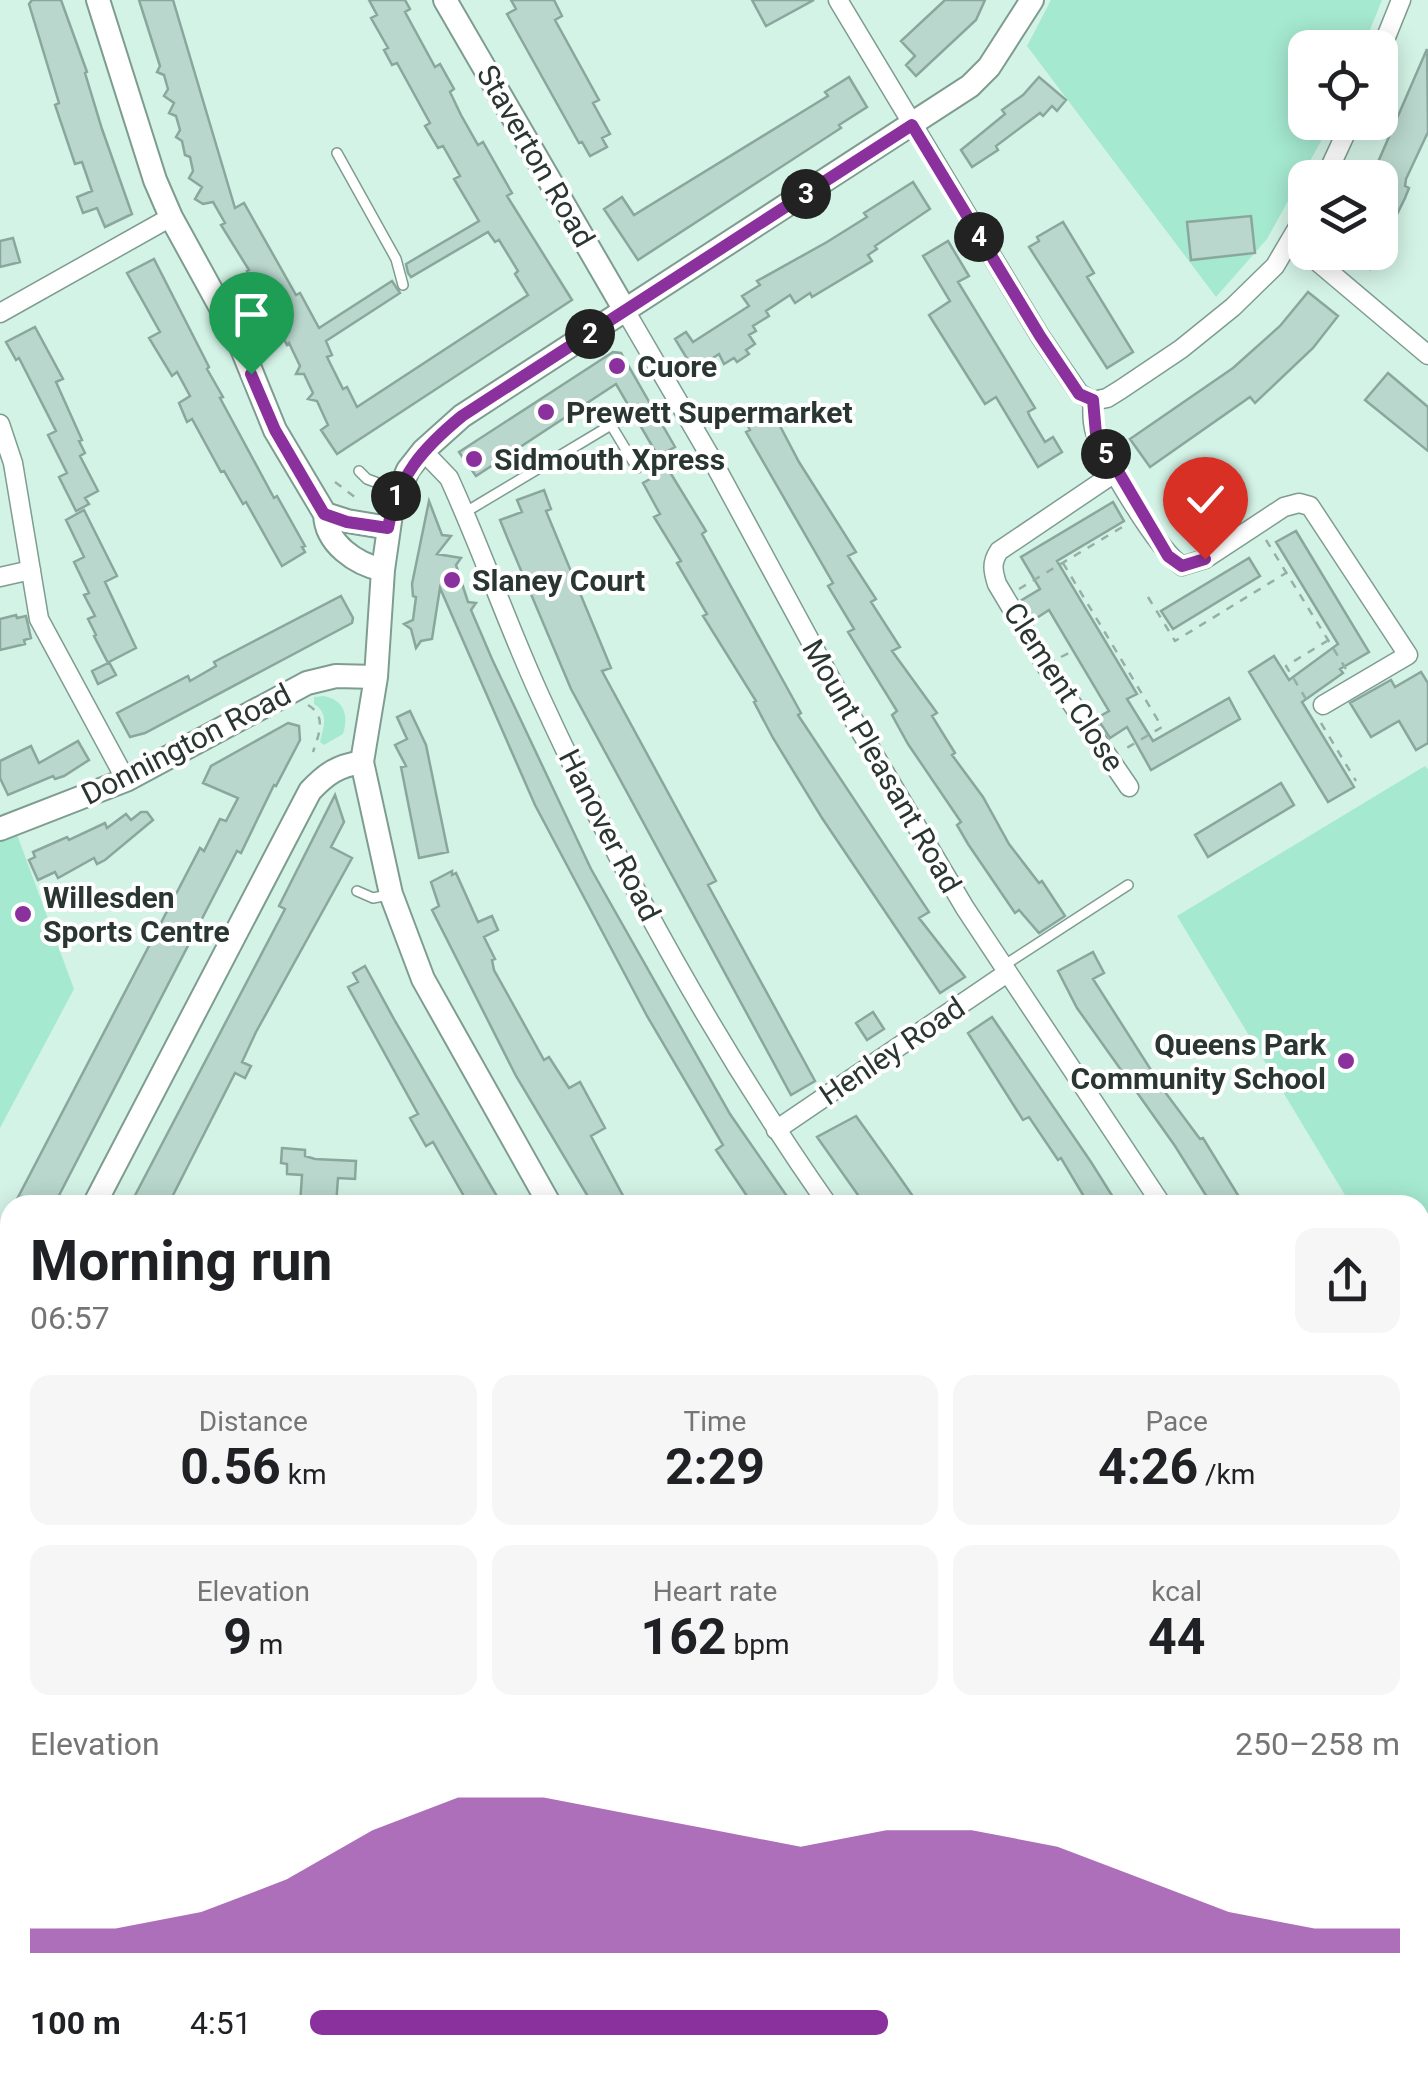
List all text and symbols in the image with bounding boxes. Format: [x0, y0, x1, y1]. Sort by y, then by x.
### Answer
map controls [1288, 30, 1398, 270]
button: locate [1288, 30, 1398, 140]
street label: Staverton Road [470, 59, 602, 253]
button: layers [1288, 160, 1398, 270]
pin: 3 [781, 169, 831, 219]
text: 3 [798, 177, 814, 210]
pin: 4 [954, 212, 1004, 262]
text: 4 [971, 220, 987, 253]
pin [209, 272, 294, 375]
icon: arrive [224, 287, 279, 342]
pin: 2 [565, 309, 615, 359]
text: 2 [582, 317, 598, 350]
place label: Cuore [637, 349, 717, 384]
marker: Cuore [606, 355, 628, 377]
place label: Prewett Supermarket [566, 395, 853, 430]
marker: Prewett Supermarket [535, 401, 557, 423]
pin: 5 [1081, 429, 1131, 479]
text: 5 [1098, 437, 1114, 470]
place label: Sidmouth Xpress [494, 442, 725, 477]
marker: Sidmouth Xpress [463, 448, 485, 470]
pin [1163, 457, 1248, 560]
pin: 1 [371, 471, 421, 521]
icon: check [1178, 472, 1233, 527]
text: 1 [388, 479, 404, 512]
place label: Slaney Court [472, 563, 645, 598]
marker: Slaney Court [441, 569, 463, 591]
street label: Clement Close [996, 596, 1132, 778]
street label: Mount Pleasant Road [795, 633, 969, 899]
street label: Donnington Road [76, 676, 296, 812]
street label: Hanover Road [552, 743, 668, 927]
place label: Willesden Sports Centre [43, 880, 230, 949]
marker: Willesden Sports Centre [12, 903, 34, 925]
street label: Henley Road [813, 990, 971, 1112]
place label: Queens Park Community School [1070, 1027, 1327, 1096]
marker: Queens Park Community School [1335, 1050, 1357, 1072]
button: share [1295, 1228, 1400, 1333]
text: Morning run [30, 1229, 332, 1293]
text: 06:57 [30, 1299, 110, 1337]
text: Distance [199, 1405, 308, 1438]
text: Time [684, 1405, 746, 1438]
text: Pace [1146, 1405, 1208, 1438]
text: 0.56 [180, 1438, 281, 1496]
text: 2:29 [665, 1438, 765, 1496]
text: 4:26 [1098, 1438, 1198, 1496]
text: km [281, 1458, 326, 1491]
text: /km [1198, 1458, 1255, 1491]
text: Elevation [197, 1575, 310, 1608]
text: Heart rate [653, 1575, 777, 1608]
text: kcal [1151, 1575, 1202, 1608]
text: 9 [223, 1608, 252, 1666]
text: 162 [640, 1608, 727, 1666]
text: 44 [1148, 1608, 1205, 1666]
text: m [252, 1628, 283, 1661]
text: bpm [727, 1628, 790, 1661]
text: Elevation [30, 1725, 160, 1763]
text: 250–258 m [1235, 1725, 1400, 1763]
text: 100 m [30, 2004, 121, 2042]
text: 4:51 [190, 2004, 252, 2042]

